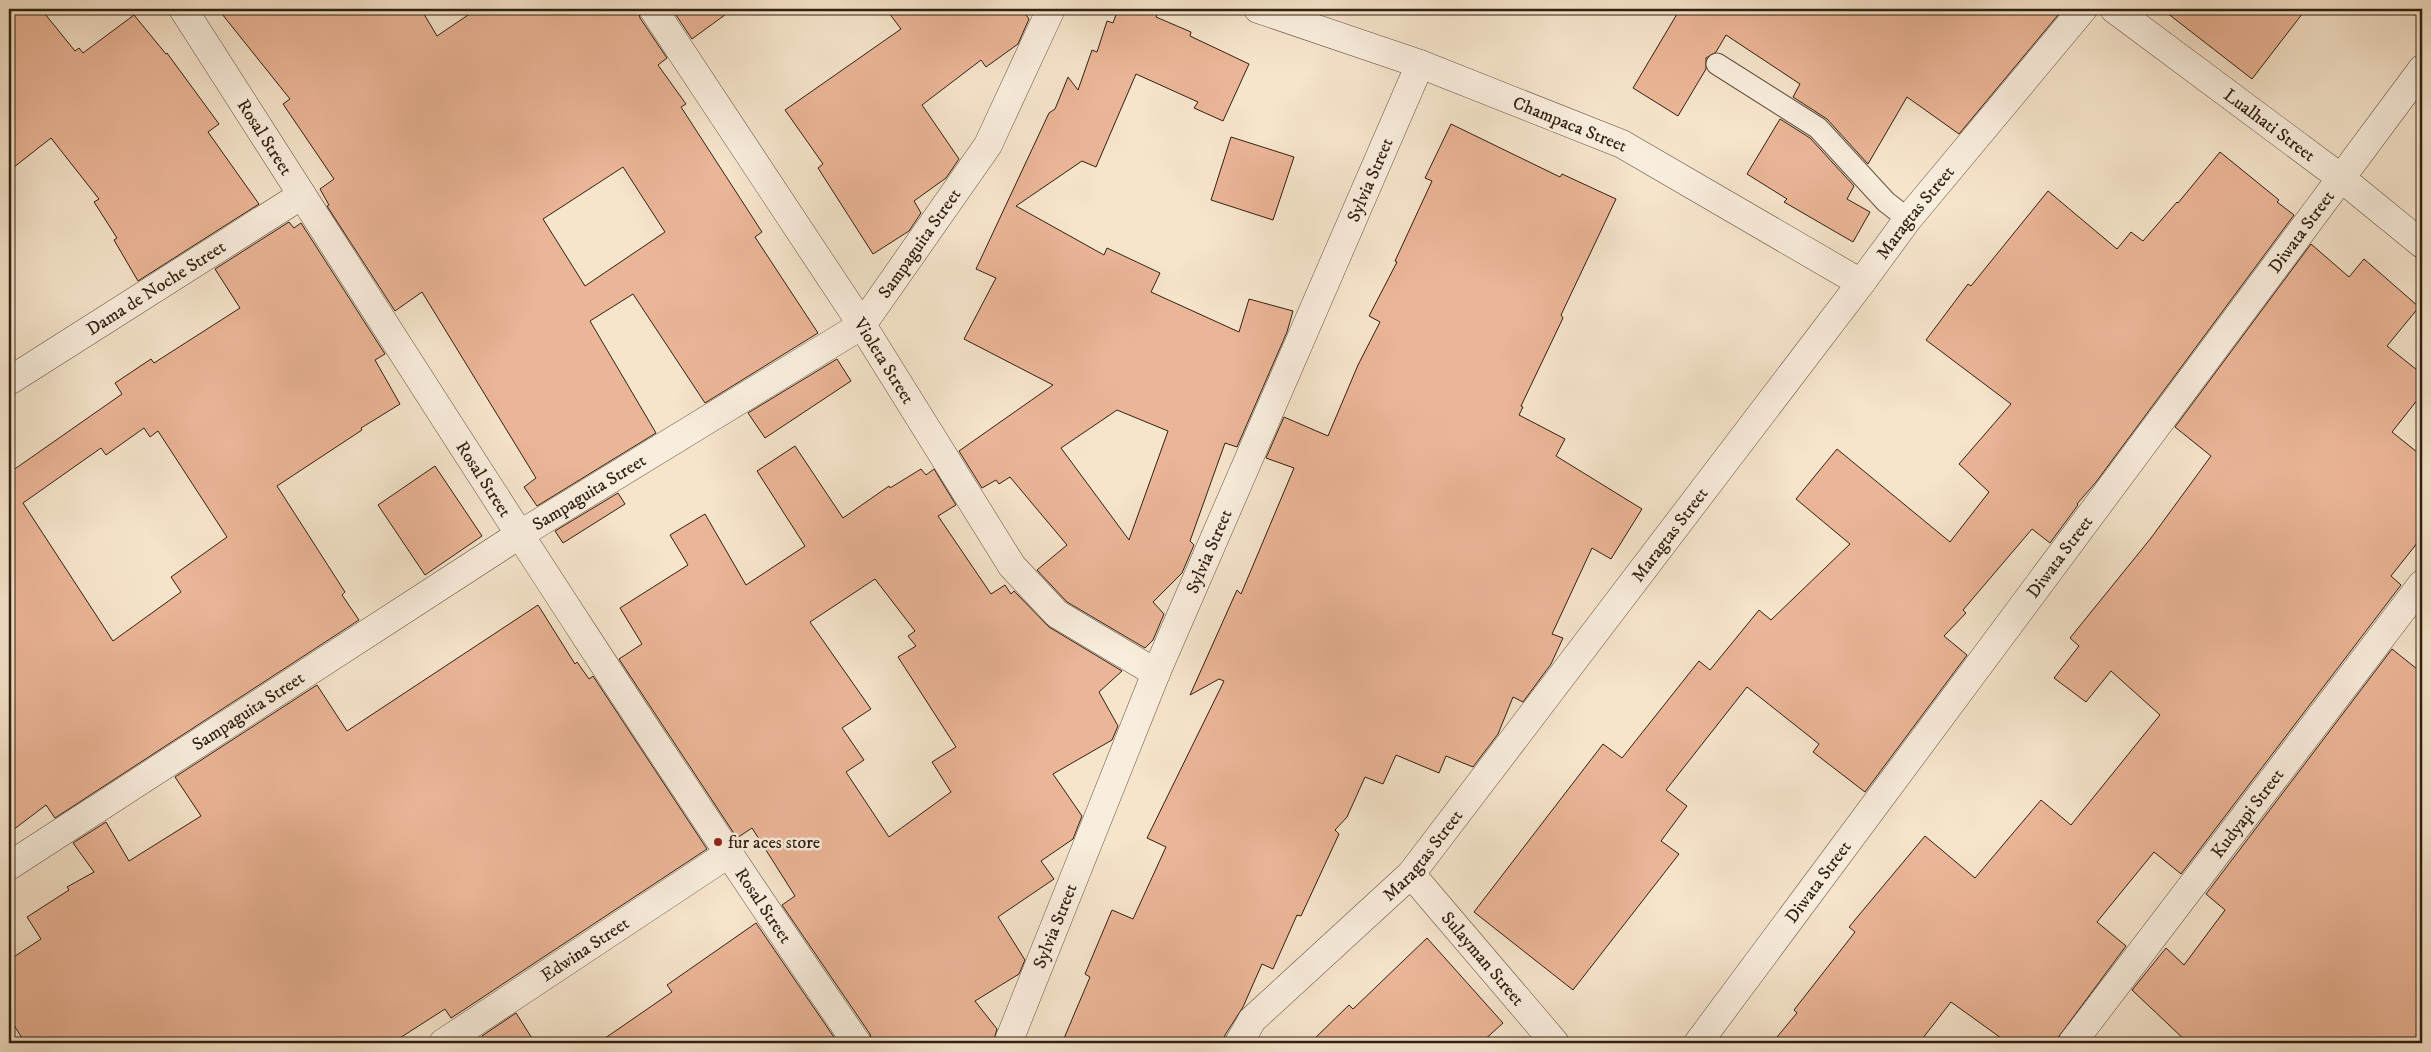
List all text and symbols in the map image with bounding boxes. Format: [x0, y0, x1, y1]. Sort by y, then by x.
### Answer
street label: Lualhati Street [2219, 84, 2319, 167]
street label: Champaca Street [1509, 92, 1630, 158]
street label: Rosal Street [232, 95, 297, 180]
street label: Sylvia Street [1343, 135, 1399, 226]
street label: Maragtas Street [1872, 162, 1960, 264]
street label: Sampaguita Street [874, 184, 966, 303]
street label: Diwata Street [2264, 186, 2340, 278]
street label: Dama de Noche Street [83, 236, 230, 341]
street label: Violeta Street [848, 313, 919, 409]
street label: Rosal Street [450, 437, 516, 522]
street label: Sampaguita Street [529, 450, 651, 536]
street label: Maragtas Street [1627, 483, 1713, 587]
street label: Sylvia Street [1182, 506, 1238, 597]
street label: Diwata Street [2023, 512, 2098, 603]
street label: Sampaguita Street [188, 667, 309, 756]
street label: Kudyapi Street [2207, 765, 2289, 863]
street label: Maragtas Street [1379, 805, 1468, 906]
place label: fur aces store [728, 832, 820, 854]
marker: fur aces store [712, 836, 724, 848]
street label: Diwata Street [1781, 837, 1857, 928]
street label: Rosal Street [730, 864, 796, 948]
street label: Sylvia Street [1029, 881, 1083, 972]
street label: Sulayman Street [1436, 908, 1529, 1011]
street label: Edwina Street [537, 913, 634, 987]

